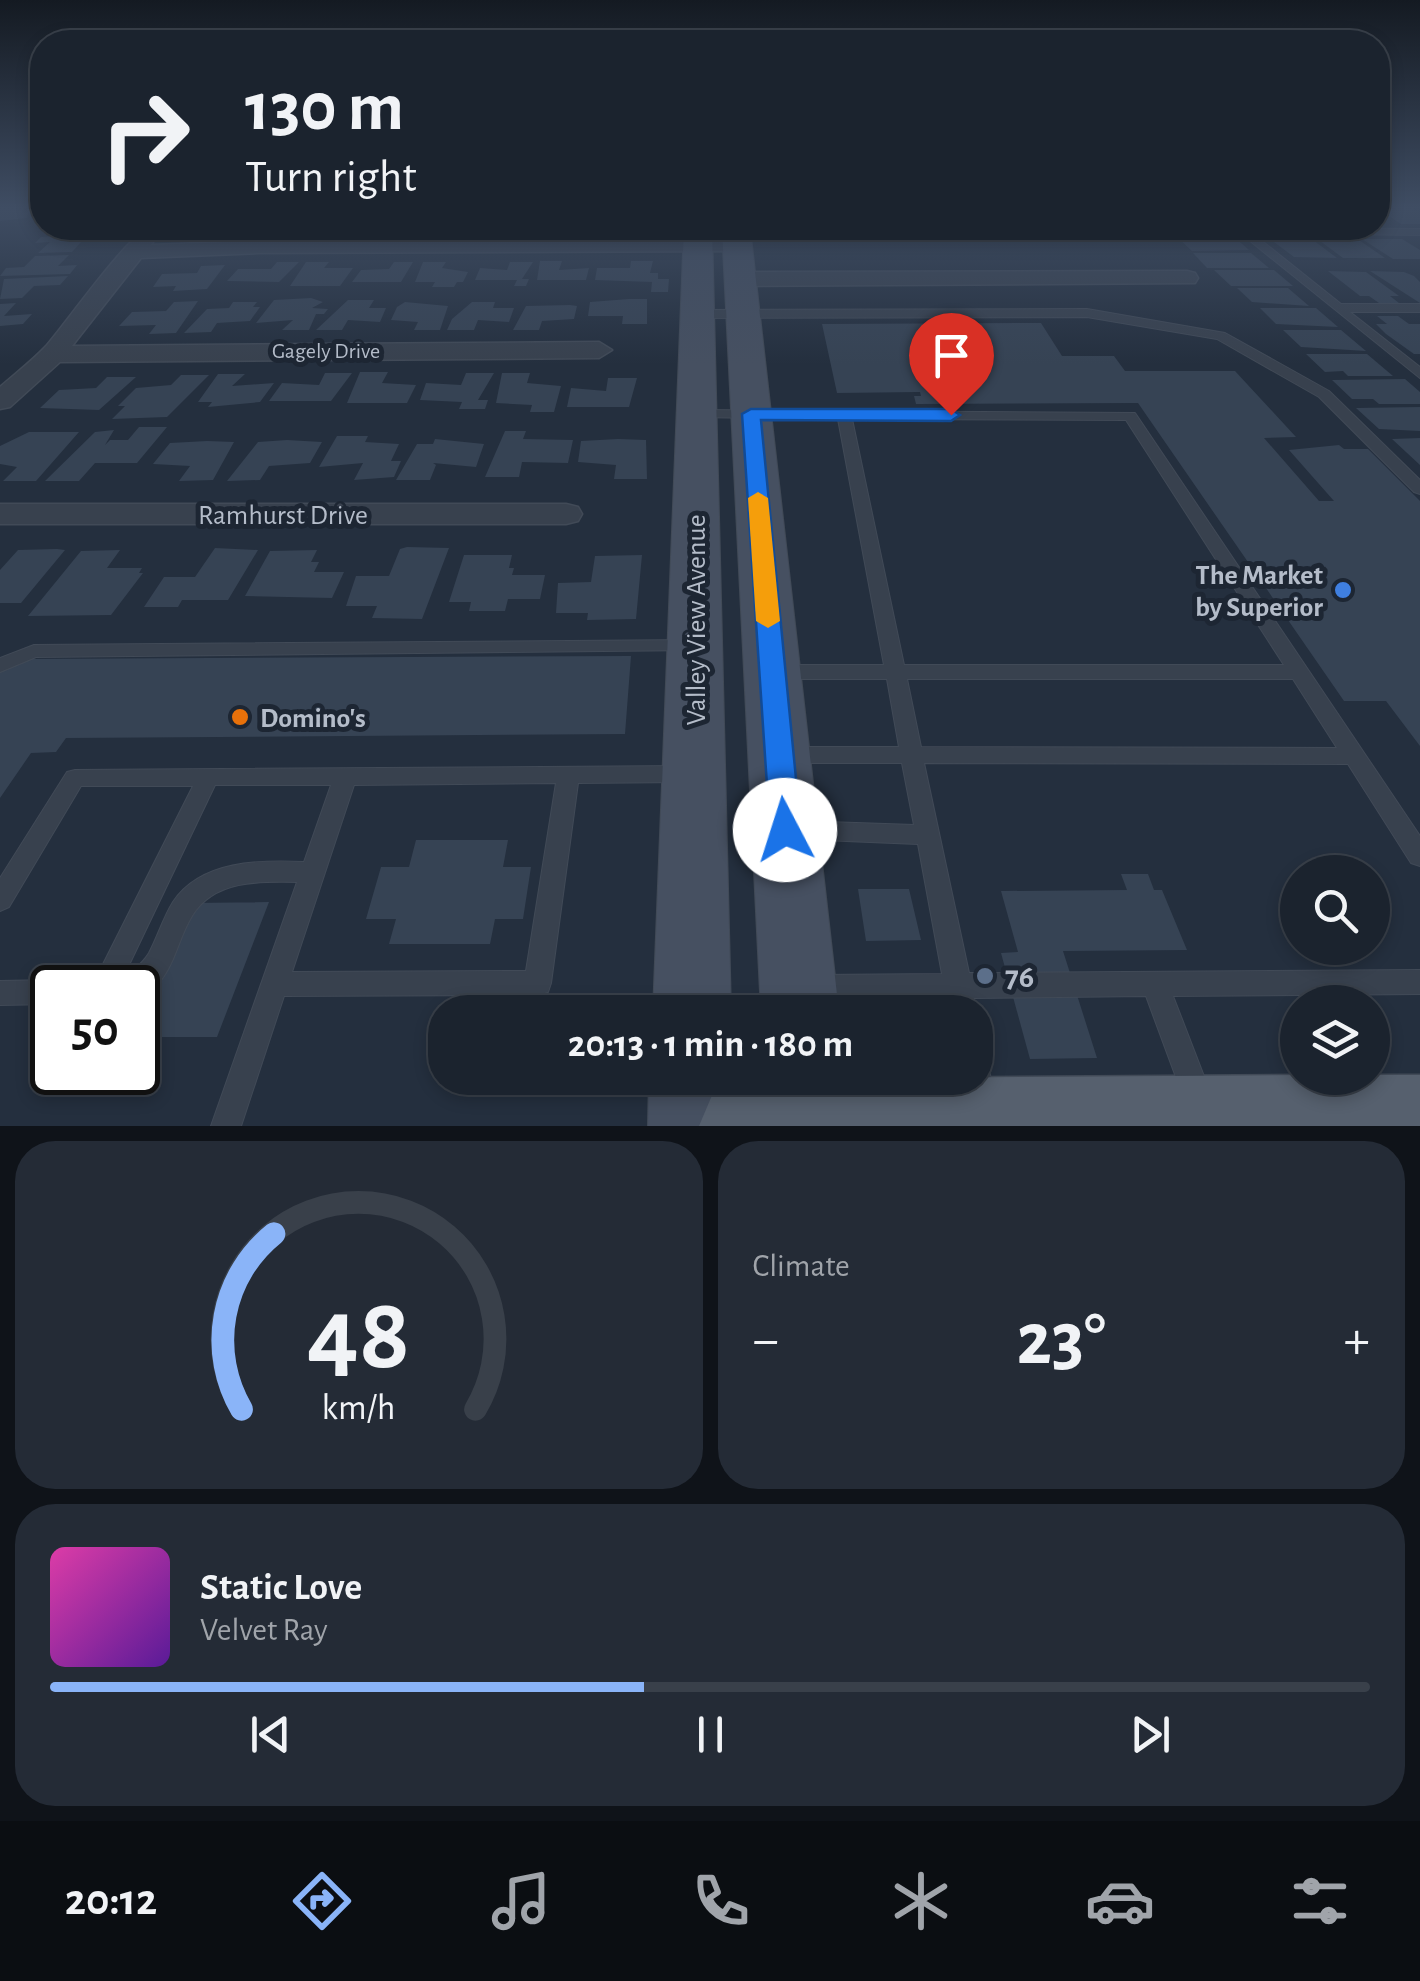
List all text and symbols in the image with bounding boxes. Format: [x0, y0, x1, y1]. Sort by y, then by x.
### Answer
icon: right [80, 70, 210, 200]
text: 130 m [245, 73, 404, 143]
text: Turn right [245, 155, 417, 200]
pin [909, 313, 994, 416]
icon: arrive [924, 328, 979, 383]
street label: Gagely Drive [272, 340, 380, 362]
street label: Ramhurst Drive [198, 502, 368, 530]
street label: Valley View Avenue [683, 514, 711, 726]
place label: The Market by Superior [1195, 562, 1324, 622]
marker: The Market by Superior [1332, 579, 1354, 601]
place label: Domino's [260, 705, 366, 733]
marker: Domino's [229, 706, 251, 728]
position arrow [733, 778, 837, 882]
map controls [1280, 855, 1390, 1095]
button: search [1280, 855, 1390, 965]
place label: 76 [1005, 961, 1034, 993]
speed limit sign: 50 [30, 965, 160, 1095]
marker: 76 [974, 965, 996, 987]
button: layers [1280, 985, 1390, 1095]
text: 20:13 · 1 min · 180 m [568, 1026, 853, 1064]
text: Climate [753, 1250, 850, 1282]
text: 48 [307, 1284, 411, 1388]
text: 23° [1016, 1303, 1106, 1378]
text: − [753, 1313, 779, 1368]
text: + [1344, 1313, 1370, 1368]
text: km/h [322, 1390, 396, 1426]
text: Static Love [200, 1569, 362, 1607]
text: Velvet Ray [200, 1614, 328, 1646]
icon: previous [243, 1707, 298, 1762]
icon: pause [683, 1707, 738, 1762]
icon: next [1123, 1707, 1178, 1762]
icon: directions [287, 1866, 357, 1936]
icon: music [486, 1866, 556, 1936]
icon: phone [686, 1866, 756, 1936]
icon: climate [886, 1866, 956, 1936]
icon: car [1085, 1866, 1155, 1936]
icon: filters [1285, 1866, 1355, 1936]
text: 20:12 [65, 1878, 157, 1923]

